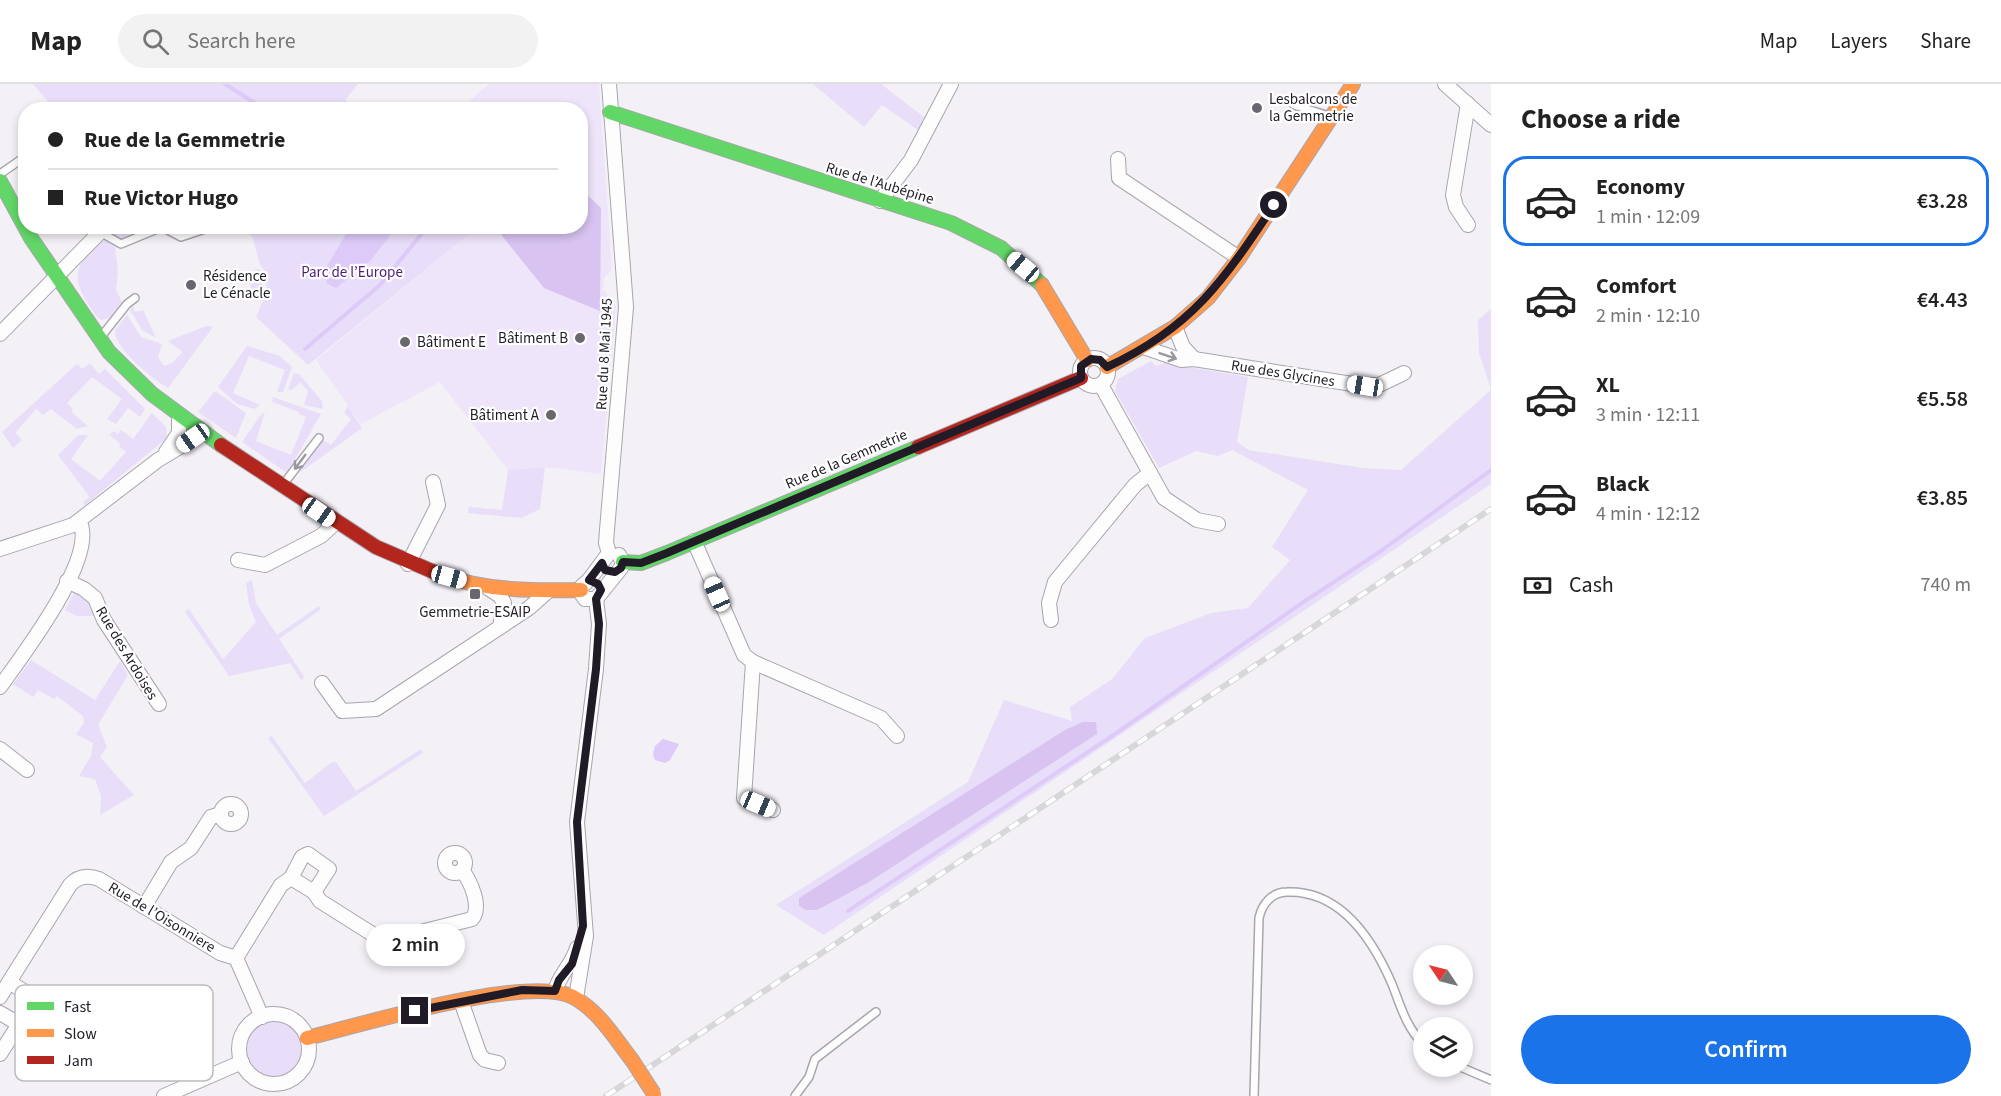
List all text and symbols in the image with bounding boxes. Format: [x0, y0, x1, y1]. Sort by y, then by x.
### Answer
search box [118, 14, 538, 68]
text: Map [30, 21, 82, 61]
icon: search [139, 25, 172, 58]
text: Search here [187, 25, 296, 57]
text: Map [1760, 26, 1797, 56]
text: Layers [1830, 26, 1887, 56]
text: Share [1920, 26, 1971, 56]
place label: Lesbalcons de la Gemmetrie [1269, 89, 1357, 127]
text: Choose a ride [1521, 100, 1681, 139]
marker: Lesbalcons de la Gemmetrie [1250, 101, 1264, 115]
text: Rue de la Gemmetrie [84, 124, 285, 156]
street label: Rue de l’Aubépine [823, 157, 936, 210]
text: Economy [1596, 171, 1685, 203]
icon: car [1524, 174, 1578, 228]
text: Rue Victor Hugo [84, 182, 238, 214]
text: €3.28 [1917, 185, 1968, 217]
route start [1260, 191, 1287, 218]
text: 1 min · 12:09 [1596, 203, 1700, 231]
car [1003, 249, 1043, 285]
park label: Parc de l’Europe [301, 262, 403, 283]
place label: Résidence Le Cénacle [203, 266, 270, 304]
text: Comfort [1596, 270, 1677, 302]
icon: car [1524, 273, 1578, 327]
marker: Résidence Le Cénacle [184, 278, 198, 292]
text: €4.43 [1917, 284, 1968, 316]
street label: Rue du 8 Mai 1945 [591, 298, 618, 411]
text: 2 min · 12:10 [1596, 302, 1700, 330]
place label: Bâtiment B [498, 328, 568, 349]
marker: Bâtiment B [573, 331, 587, 345]
place label: Bâtiment E [417, 332, 486, 353]
marker: Bâtiment E [398, 335, 412, 349]
one-way arrow [1158, 351, 1177, 362]
street label: Rue des Glycines [1230, 355, 1336, 392]
text: XL [1596, 369, 1620, 401]
icon: car [1524, 372, 1578, 426]
car [1346, 374, 1384, 398]
text: €5.58 [1917, 383, 1968, 415]
text: 3 min · 12:11 [1596, 401, 1700, 429]
place label: Bâtiment A [470, 405, 540, 426]
marker: Bâtiment A [544, 408, 558, 422]
car [173, 420, 213, 456]
street label: Rue de la Gemmetrie [782, 424, 910, 495]
one-way arrow [294, 454, 307, 470]
text: Black [1596, 468, 1650, 500]
icon: car [1524, 471, 1578, 525]
text: €3.85 [1917, 482, 1968, 514]
car [299, 494, 339, 530]
text: 4 min · 12:12 [1596, 500, 1700, 528]
car [429, 564, 469, 590]
icon: cash [1521, 569, 1554, 602]
text: Cash [1569, 569, 1614, 601]
text: 740 m [1921, 571, 1971, 599]
car [701, 574, 733, 614]
marker: Gemmetrie-ESAIP [468, 587, 482, 601]
place label: Gemmetrie-ESAIP [419, 602, 531, 623]
street label: Rue des Ardoises [90, 603, 163, 704]
car [738, 789, 778, 819]
street label: Rue de l’Oisonniere [104, 877, 219, 958]
callout: 2 min [366, 924, 464, 966]
text: 2 min [392, 931, 439, 959]
north arrow [1413, 945, 1473, 1005]
map controls [1413, 945, 1473, 1077]
legend [15, 985, 213, 1081]
text: Fast [64, 996, 92, 1018]
route end [401, 997, 428, 1024]
button: Confirm [1521, 1015, 1971, 1084]
button: layers [1413, 1017, 1473, 1077]
text: Slow [64, 1023, 97, 1045]
text: Jam [64, 1050, 93, 1072]

